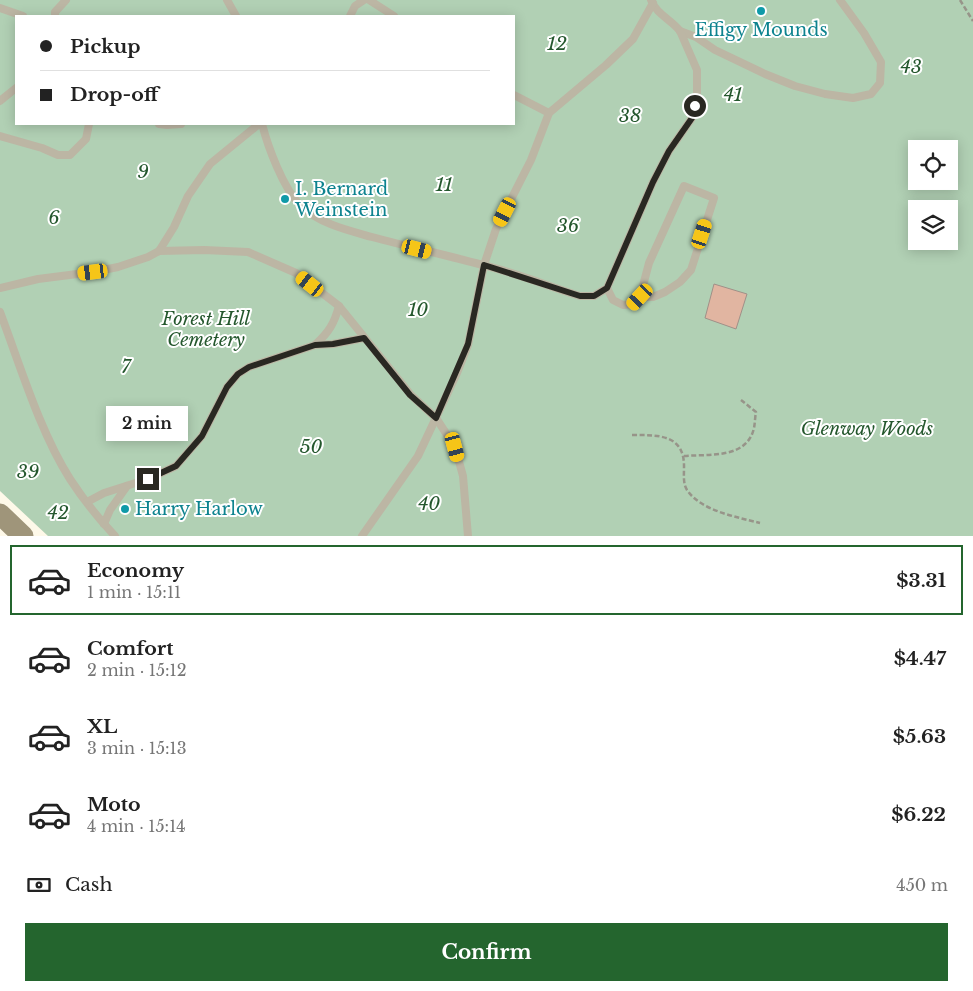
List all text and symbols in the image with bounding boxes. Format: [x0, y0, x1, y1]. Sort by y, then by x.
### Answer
marker: Effigy Mounds [755, 5, 767, 17]
place label: Effigy Mounds [694, 19, 828, 41]
park label: 12 [546, 33, 567, 55]
text: Pickup [70, 35, 141, 58]
park label: 43 [900, 56, 922, 78]
text: Drop-off [70, 83, 159, 106]
park label: 41 [724, 84, 742, 106]
route start [684, 95, 706, 117]
park label: 38 [619, 105, 641, 127]
map controls [908, 140, 958, 250]
button: locate [908, 140, 958, 190]
park label: 9 [137, 161, 149, 183]
park label: 11 [434, 174, 453, 196]
place label: I. Bernard Weinstein [294, 178, 388, 221]
marker: I. Bernard Weinstein [279, 193, 291, 205]
car [491, 195, 518, 229]
button: layers [908, 200, 958, 250]
park label: 6 [48, 207, 60, 229]
park label: 36 [557, 215, 580, 237]
car [690, 217, 713, 251]
car [400, 238, 433, 260]
car [77, 263, 108, 281]
car [293, 269, 326, 299]
car [624, 281, 655, 313]
park label: 10 [407, 299, 428, 321]
park label: Forest Hill Cemetery [161, 308, 251, 351]
park label: 7 [121, 356, 132, 378]
callout: 2 min [107, 406, 189, 442]
text: 2 min [122, 413, 172, 433]
park label: Glenway Woods [801, 418, 933, 440]
car [443, 431, 466, 463]
park label: 50 [300, 436, 323, 458]
park label: 39 [17, 461, 39, 483]
route end [137, 468, 159, 490]
park label: 40 [418, 493, 440, 515]
place label: Harry Harlow [135, 498, 263, 520]
park label: 42 [47, 502, 69, 524]
marker: Harry Harlow [119, 503, 131, 515]
icon: car [27, 558, 72, 603]
text: Economy [87, 559, 184, 582]
text: $3.31 [896, 569, 946, 592]
text: 1 min · 15:11 [87, 582, 181, 602]
icon: car [27, 636, 72, 681]
text: Comfort [87, 637, 174, 660]
text: $4.47 [894, 647, 946, 670]
text: 2 min · 15:12 [87, 660, 187, 680]
icon: car [27, 714, 72, 759]
text: XL [87, 715, 117, 738]
text: $5.63 [893, 725, 946, 748]
text: 3 min · 15:13 [87, 738, 187, 758]
icon: car [27, 792, 72, 837]
text: Moto [87, 793, 141, 816]
text: $6.22 [891, 803, 946, 826]
text: 4 min · 15:14 [87, 816, 186, 836]
icon: cash [25, 871, 53, 899]
text: Cash [65, 873, 112, 896]
text: 450 m [896, 875, 948, 895]
button: Confirm [25, 923, 948, 981]

